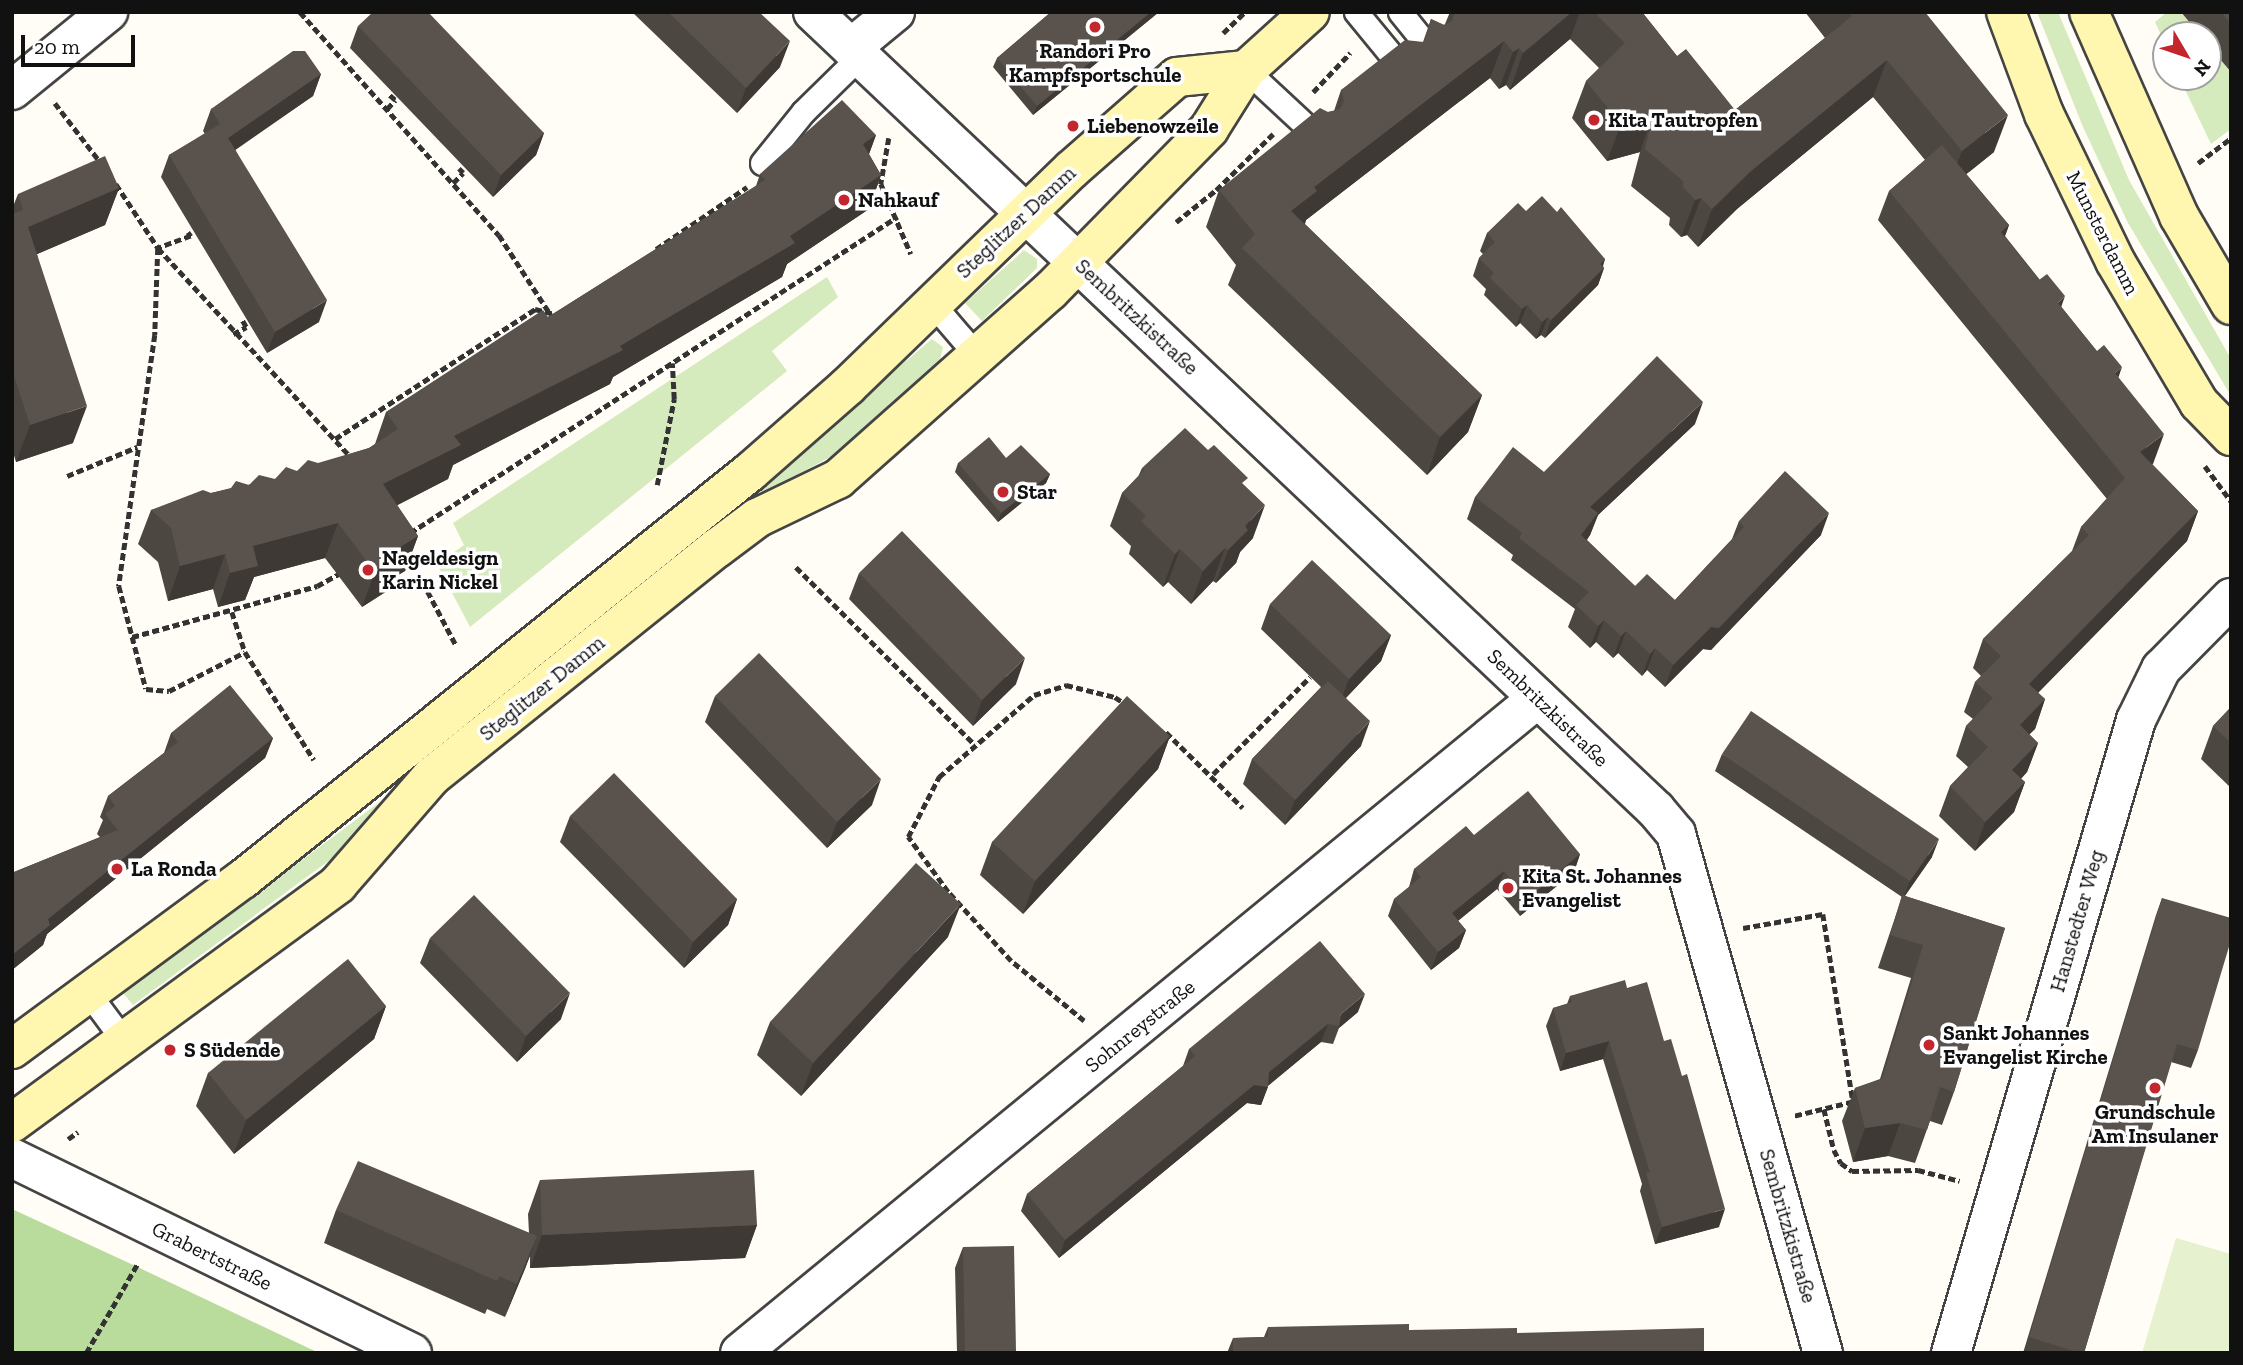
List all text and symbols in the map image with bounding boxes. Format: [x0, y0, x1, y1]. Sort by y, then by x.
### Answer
marker: Randori Pro Kampfsportschule [1087, 19, 1103, 35]
scale bar [24, 21, 138, 65]
north arrow [2152, 21, 2222, 91]
text: 20 m [34, 34, 80, 59]
place label: Randori Pro Kampfsportschule [1009, 38, 1181, 88]
text: N [2189, 55, 2216, 81]
place label: Kita Tautropfen [1608, 107, 1758, 133]
marker: Kita Tautropfen [1586, 112, 1602, 128]
place label: Liebenowzeile [1087, 113, 1219, 139]
marker: Liebenowzeile [1065, 118, 1081, 134]
street label: Steglitzer Damm [951, 160, 1081, 284]
street label: Munsterdamm [2061, 167, 2145, 299]
place label: Nahkauf [858, 187, 938, 213]
marker: Nahkauf [836, 192, 852, 208]
street label: Sembritzkistraße [1070, 254, 1204, 380]
place label: Star [1017, 479, 1057, 505]
marker: Star [995, 484, 1011, 500]
place label: Nageldesign Karin Nickel [382, 545, 499, 595]
marker: Nageldesign Karin Nickel [360, 562, 376, 578]
street label: Steglitzer Damm [474, 630, 610, 746]
street label: Sembritzkistraße [1482, 644, 1614, 772]
street label: Hanstedter Weg [2045, 847, 2109, 995]
place label: La Ronda [131, 856, 217, 882]
marker: La Ronda [109, 861, 125, 877]
place label: Kita St. Johannes Evangelist [1522, 863, 1682, 913]
marker: Kita St. Johannes Evangelist [1500, 880, 1516, 896]
street label: Sohnreystraße [1080, 974, 1200, 1078]
place label: Sankt Johannes Evangelist Kirche [1943, 1020, 2108, 1070]
place label: S Südende [184, 1037, 280, 1063]
marker: Sankt Johannes Evangelist Kirche [1921, 1037, 1937, 1053]
marker: S Südende [162, 1042, 178, 1058]
marker: Grundschule Am Insulaner [2147, 1080, 2163, 1096]
place label: Grundschule Am Insulaner [2092, 1099, 2218, 1149]
street label: Sembritzkistraße [1754, 1146, 1822, 1306]
street label: Grabertstraße [148, 1216, 276, 1296]

